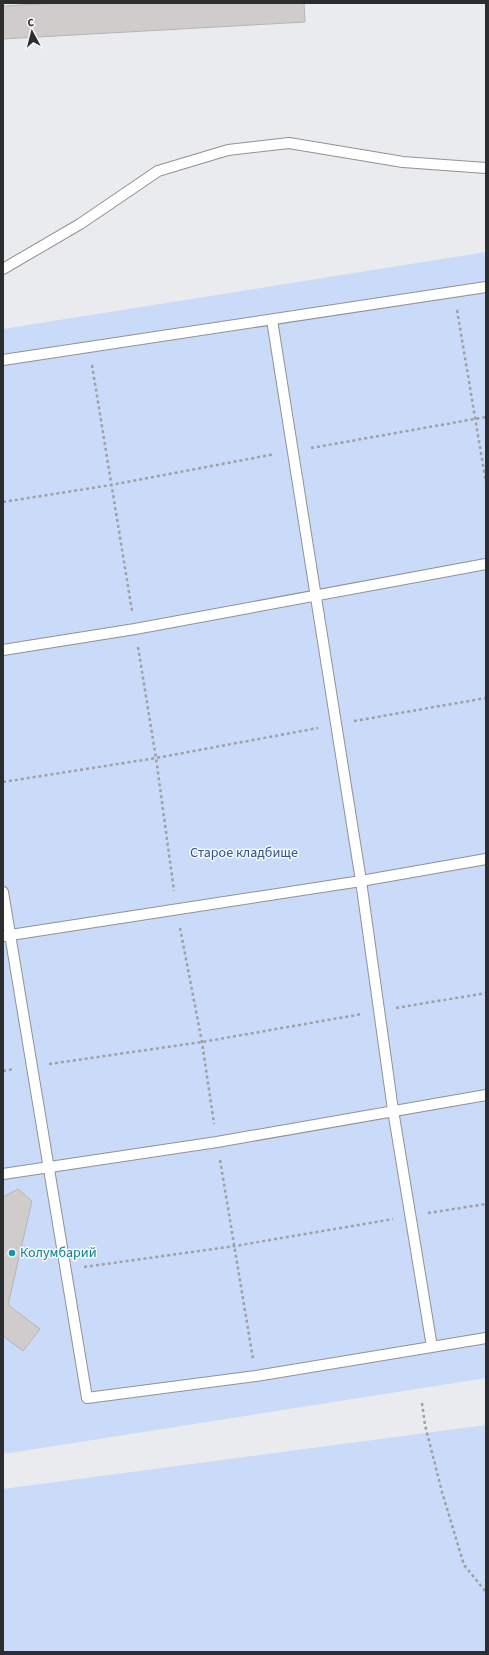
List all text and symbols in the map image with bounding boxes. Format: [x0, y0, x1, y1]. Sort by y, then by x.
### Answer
north arrow [12, 12, 52, 52]
text: С [27, 15, 36, 30]
park label: Старое кладбище [190, 843, 298, 863]
place label: Колумбарий [20, 1243, 97, 1263]
marker: Колумбарий [7, 1248, 17, 1258]

